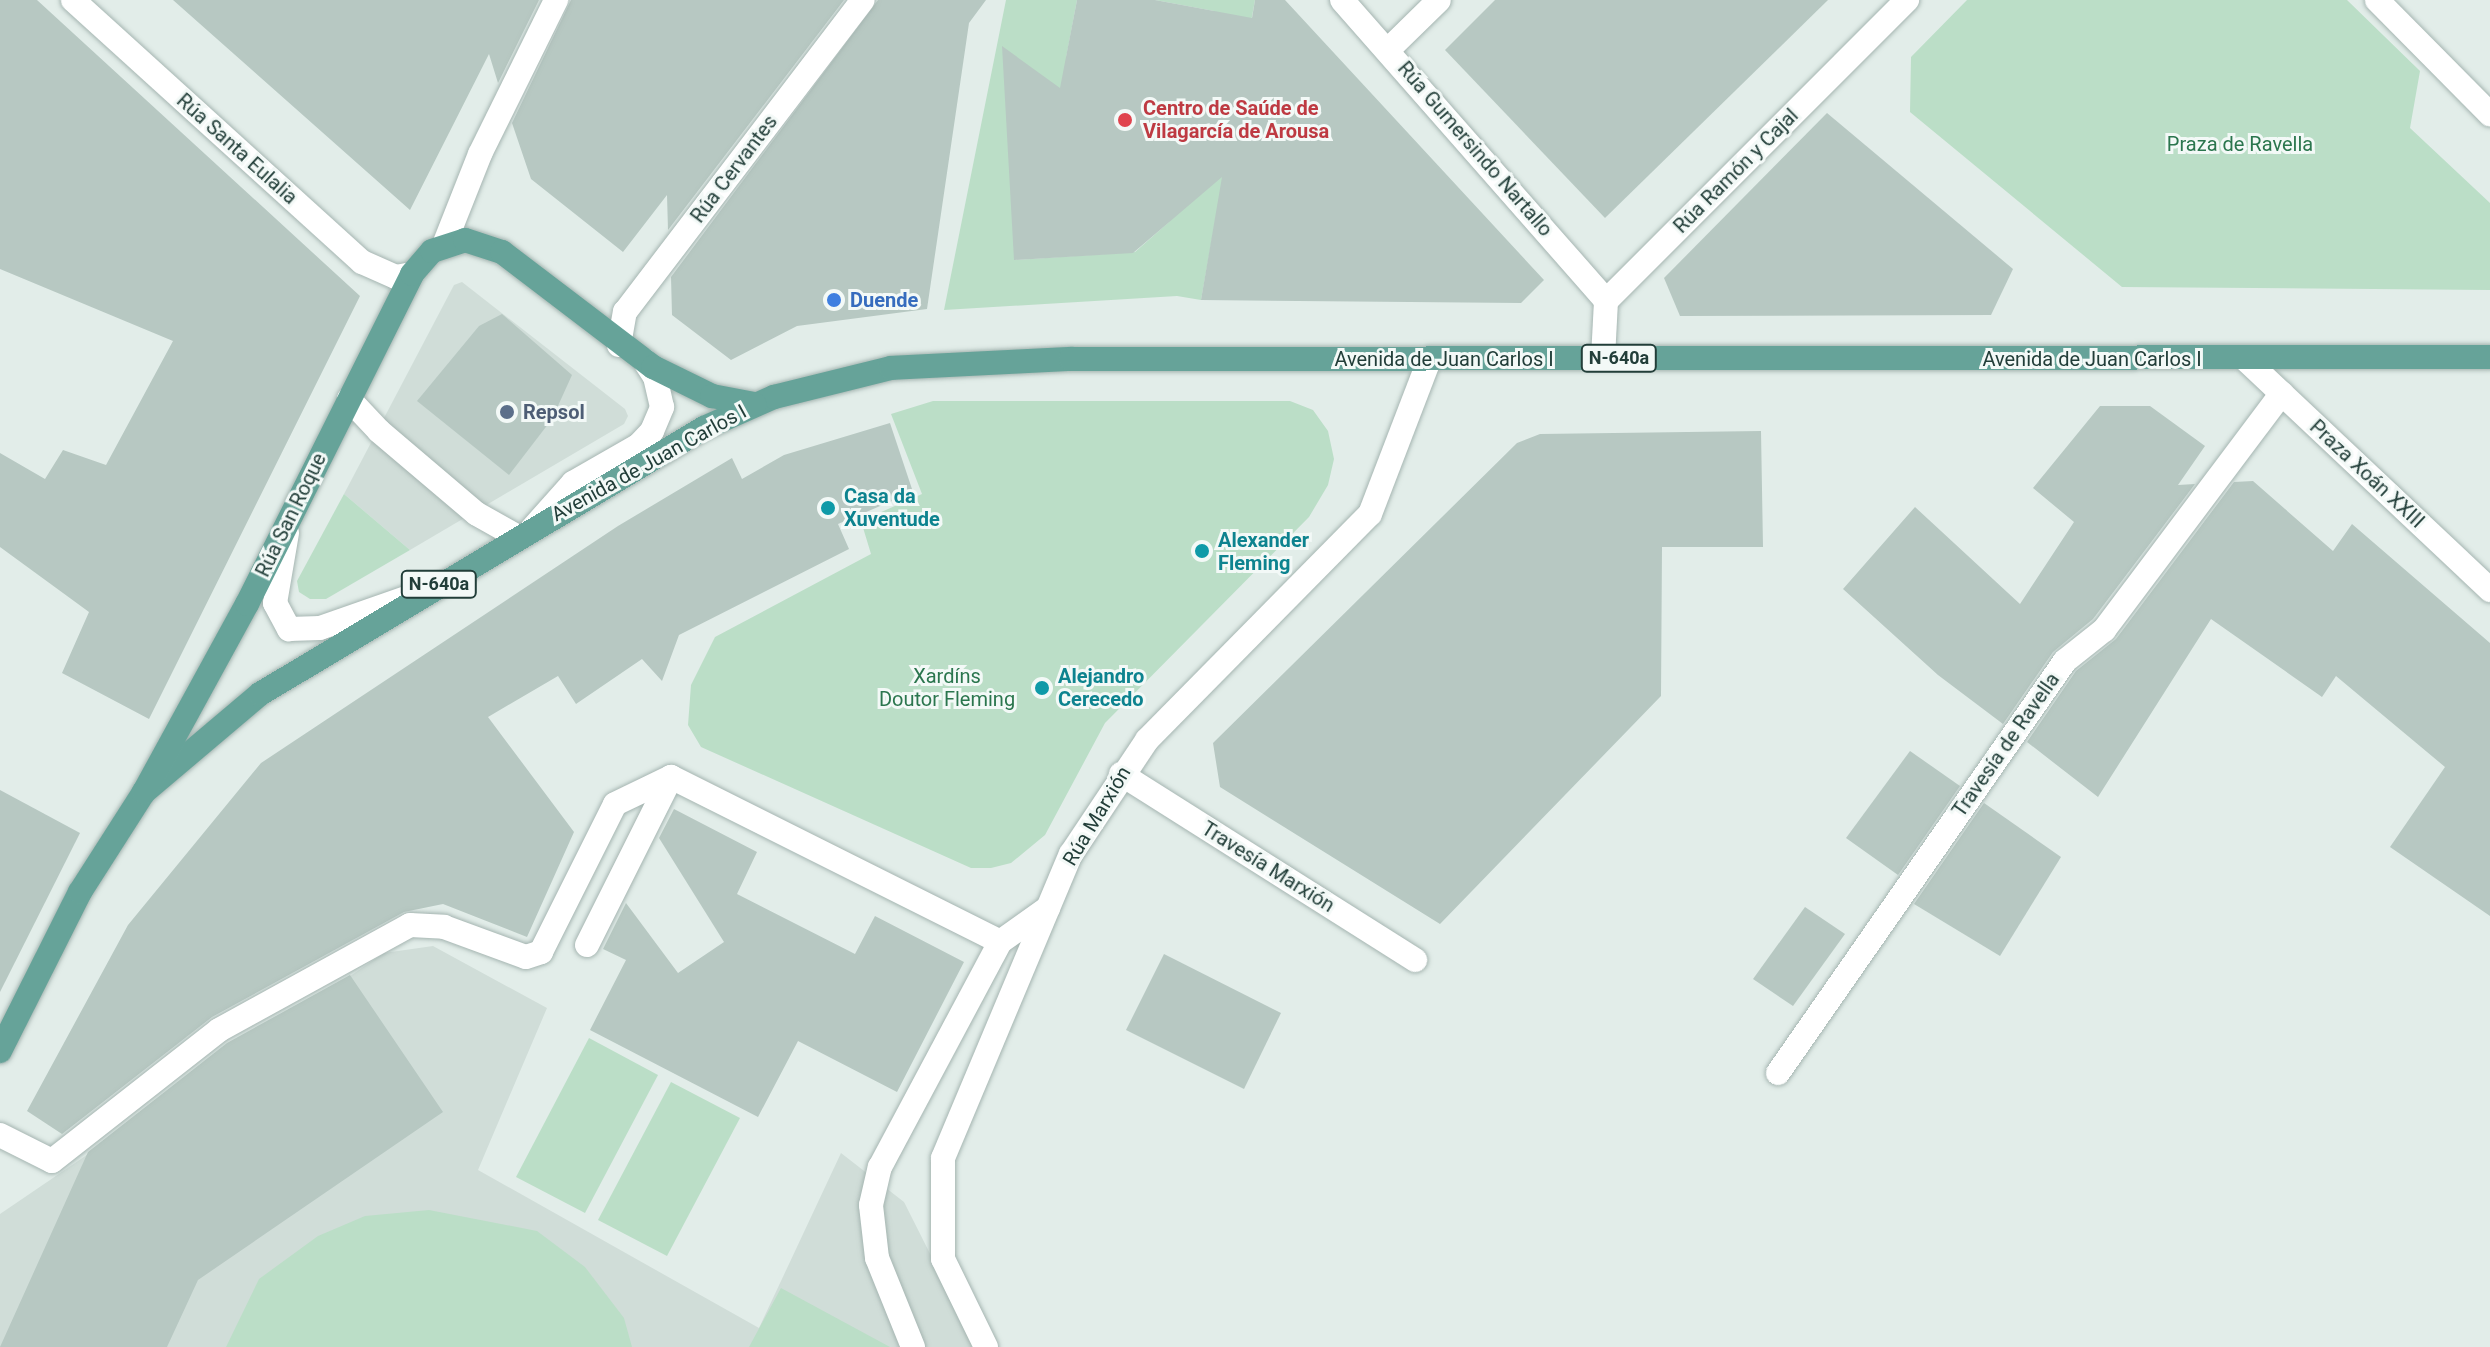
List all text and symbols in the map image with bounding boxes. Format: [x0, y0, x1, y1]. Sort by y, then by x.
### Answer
street label: Rúa Gumersindo Nartallo [1393, 57, 1557, 241]
street label: Rúa Santa Eulalia [172, 89, 302, 209]
place label: Centro de Saúde de Vilagarcía de Arousa [1143, 96, 1329, 143]
street label: Rúa Ramón y Cajal [1669, 104, 1803, 238]
marker: Centro de Saúde de Vilagarcía de Arousa [1114, 109, 1136, 131]
street label: Rúa Cervantes [686, 110, 782, 228]
park label: Praza de Ravella [2167, 132, 2313, 156]
place label: Duende [850, 288, 918, 312]
marker: Duende [825, 291, 843, 309]
road number: N-640a [1579, 344, 1659, 372]
street label: Avenida de Juan Carlos I [1334, 347, 1554, 371]
street label: Avenida de Juan Carlos I [1982, 347, 2202, 371]
street label: Avenida de Juan Carlos I [547, 399, 751, 527]
place label: Repsol [523, 400, 585, 424]
marker: Repsol [498, 403, 516, 421]
street label: Praza Xoán XXIII [2305, 415, 2429, 533]
street label: Rúa San Roque [251, 449, 331, 581]
place label: Casa da Xuventude [844, 484, 940, 531]
marker: Casa da Xuventude [819, 499, 837, 517]
place label: Alexander Fleming [1218, 528, 1309, 575]
marker: Alexander Fleming [1193, 542, 1211, 560]
road number: N-640a [399, 570, 479, 598]
park label: Xardíns Doutor Fleming [879, 664, 1015, 711]
place label: Alejandro Cerecedo [1058, 664, 1144, 711]
street label: Travesía de Ravella [1947, 668, 2065, 822]
marker: Alejandro Cerecedo [1033, 679, 1051, 697]
street label: Rúa Marxión [1058, 762, 1136, 870]
street label: Travesía Marxión [1197, 817, 1339, 917]

